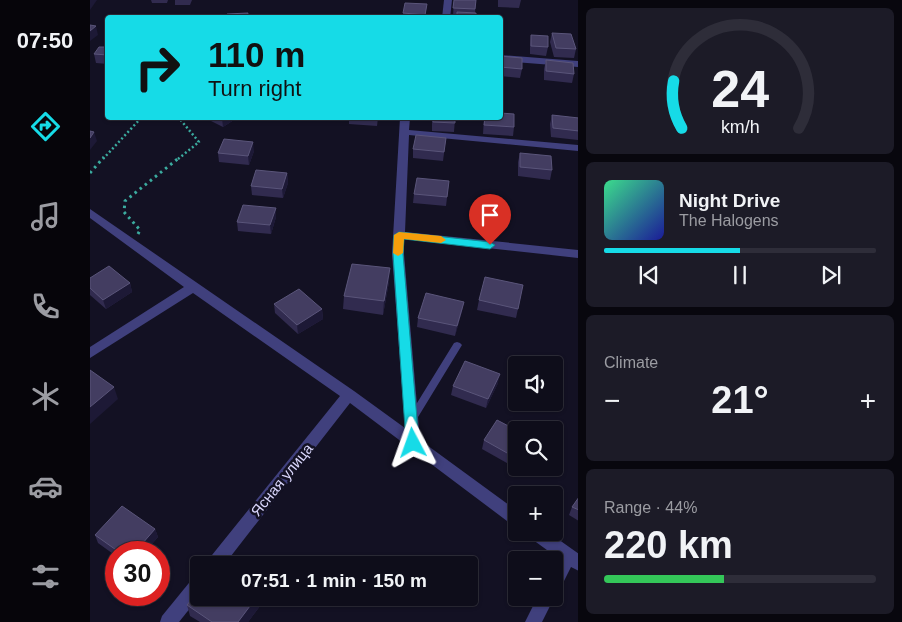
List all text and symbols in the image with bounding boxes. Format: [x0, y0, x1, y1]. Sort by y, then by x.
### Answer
text: 07:50 [17, 28, 73, 53]
icon: right [125, 35, 190, 100]
text: 110 m [208, 35, 305, 74]
text: 24 [711, 60, 769, 118]
text: Turn right [208, 76, 301, 101]
icon: directions [28, 109, 63, 144]
text: km/h [721, 117, 759, 137]
text: Night Drive [679, 190, 780, 211]
pin [469, 194, 511, 245]
icon: music [28, 199, 63, 234]
icon: arrive [476, 201, 504, 229]
text: The Halogens [679, 212, 779, 229]
icon: previous [635, 261, 663, 289]
icon: pause [726, 261, 754, 289]
icon: next [817, 261, 845, 289]
icon: phone [28, 289, 63, 324]
text: Climate [604, 354, 658, 371]
map controls [508, 356, 563, 606]
button: sound [508, 356, 563, 411]
icon: climate [28, 379, 63, 414]
text: 21° [711, 379, 769, 421]
text: − [604, 385, 620, 416]
text: + [860, 385, 876, 416]
position arrow [386, 416, 438, 468]
button: search [508, 421, 563, 476]
street label: Ясная улица [247, 439, 316, 519]
icon: car [28, 469, 63, 504]
button: + [508, 486, 563, 541]
text: Range · 44% [604, 499, 697, 516]
text: 220 km [604, 524, 733, 566]
speed limit sign: 30 [105, 541, 170, 606]
button: − [508, 551, 563, 606]
icon: filters [28, 559, 63, 594]
text: 07:51 · 1 min · 150 m [241, 570, 427, 591]

